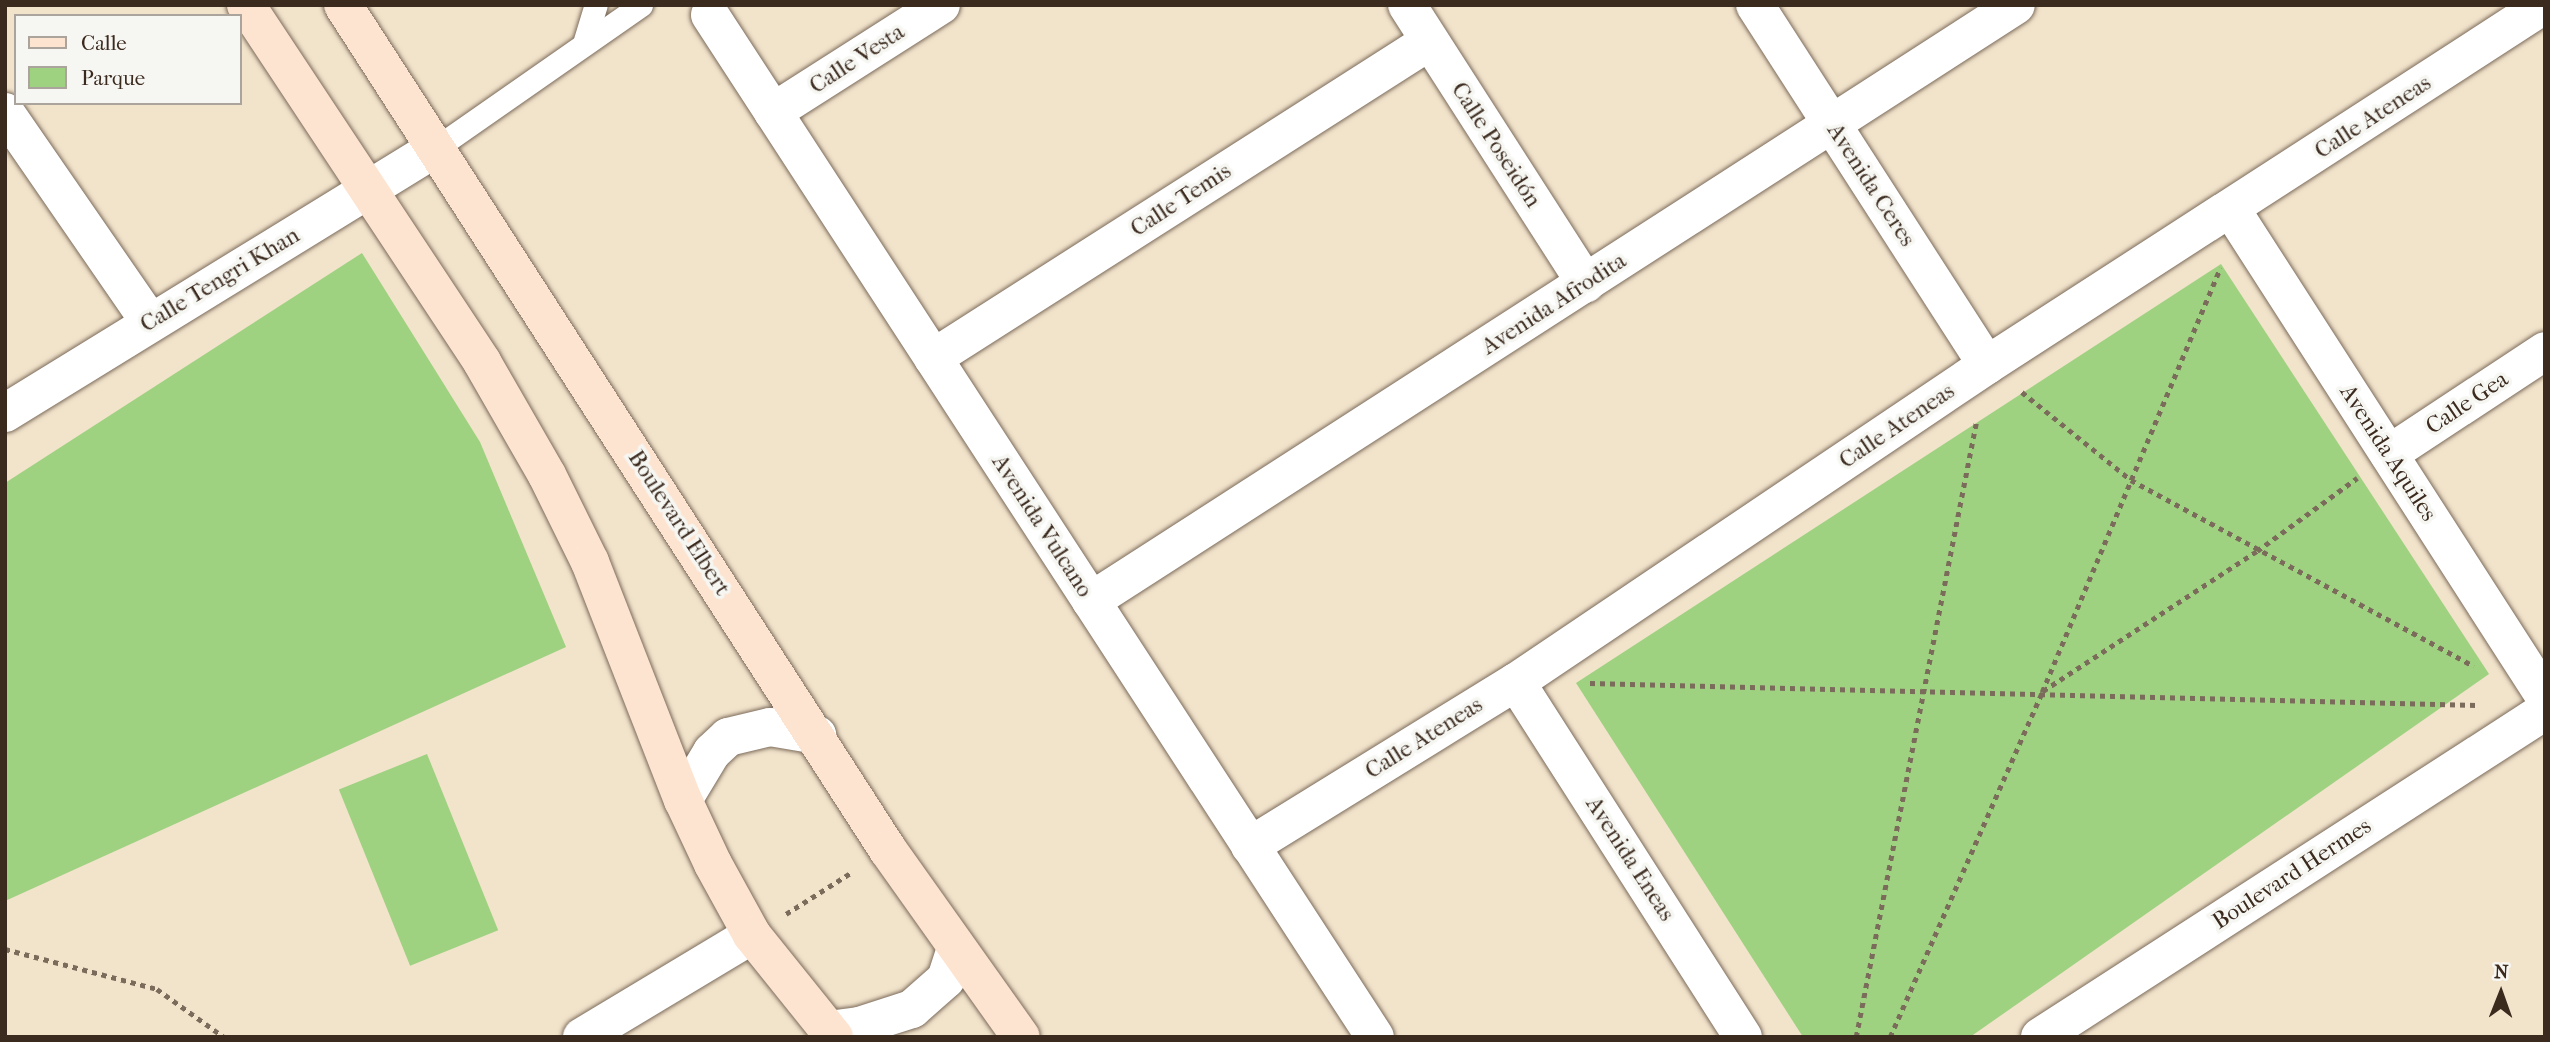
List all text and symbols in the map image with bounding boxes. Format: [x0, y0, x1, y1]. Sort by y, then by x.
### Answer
legend [14, 14, 242, 105]
street label: Calle Vesta [804, 18, 910, 100]
text: Calle [81, 31, 127, 55]
text: Parque [81, 66, 145, 90]
street label: Calle Ateneas [2310, 69, 2436, 165]
street label: Calle Poseidón [1445, 77, 1547, 213]
street label: Avenida Ceres [1821, 118, 1921, 252]
street label: Calle Temis [1126, 157, 1236, 243]
street label: Calle Tengri Khan [135, 222, 305, 338]
street label: Avenida Afrodita [1477, 247, 1631, 361]
street label: Calle Gea [2421, 365, 2513, 441]
street label: Calle Ateneas [1834, 377, 1960, 475]
street label: Avenida Aquiles [2334, 379, 2442, 527]
street label: Boulevard Elbert [622, 445, 736, 601]
street label: Avenida Vulcano [986, 450, 1098, 602]
street label: Calle Ateneas [1360, 691, 1488, 785]
street label: Avenida Eneas [1580, 792, 1680, 926]
street label: Boulevard Hermes [2207, 812, 2377, 936]
north arrow [2466, 958, 2536, 1028]
text: N [2494, 961, 2509, 983]

